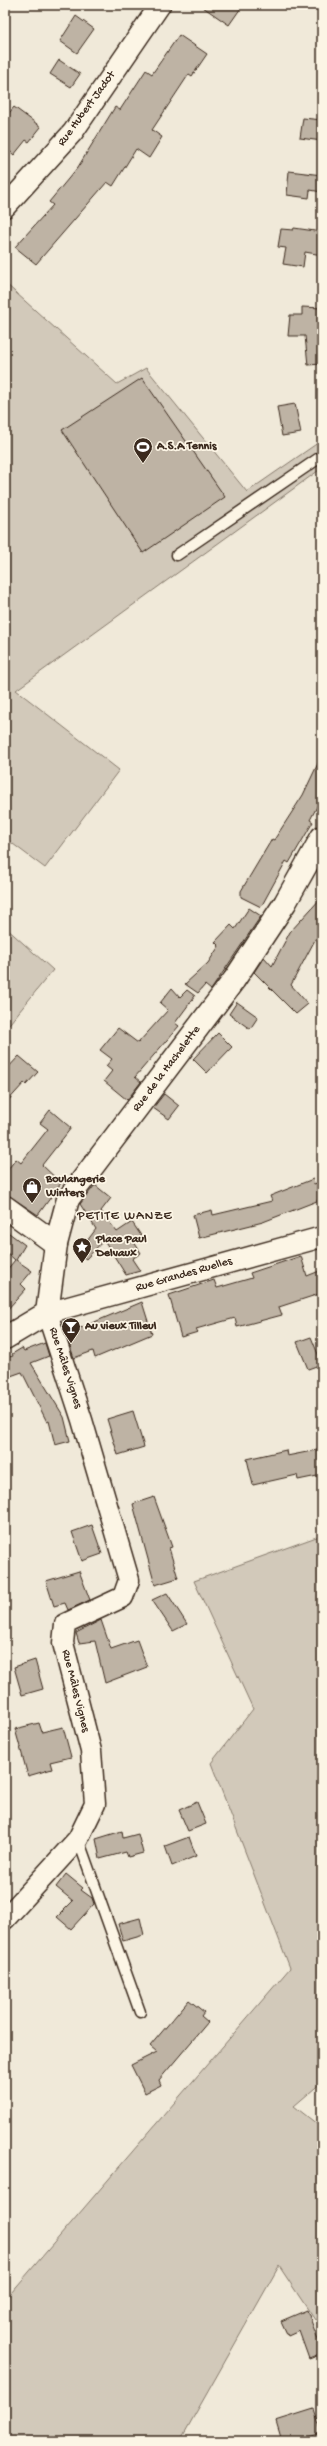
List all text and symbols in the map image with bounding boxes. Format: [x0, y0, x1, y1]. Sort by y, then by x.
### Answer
street label: Rue Hubert Jadot [55, 68, 120, 149]
sports icon: A.S.A Tennis [132, 436, 154, 464]
place label: A.S.A Tennis [156, 440, 217, 454]
street label: Rue de la Hachelette [130, 1023, 204, 1115]
place label: Boulangerie Winters [45, 1173, 106, 1201]
shop icon: Boulangerie Winters [21, 1176, 43, 1204]
district label: PETITE WANZE [76, 1209, 173, 1224]
place label: Place Paul Delvaux [95, 1233, 147, 1261]
place icon: Place Paul Delvaux [71, 1236, 93, 1264]
street label: Rue Grandes Ruelles [134, 1254, 234, 1295]
bar icon: Au vieux Tilleul [60, 1316, 82, 1344]
place label: Au vieux Tilleul [84, 1320, 157, 1334]
street label: Rue Mâles Vignes [45, 1326, 85, 1411]
street label: Rue Mâles Vignes [58, 1648, 92, 1734]

